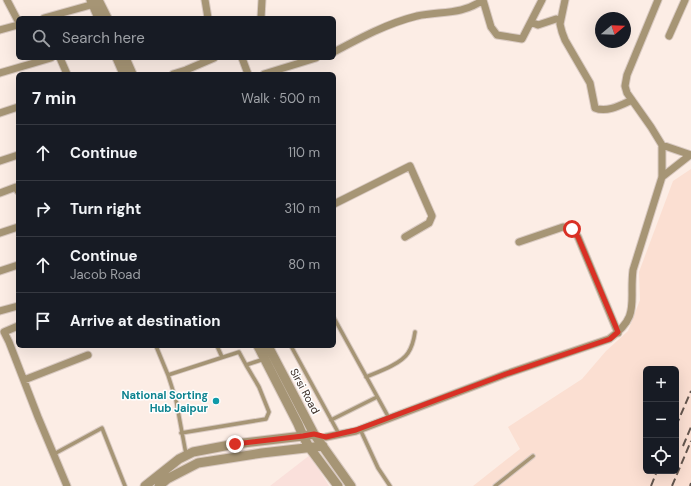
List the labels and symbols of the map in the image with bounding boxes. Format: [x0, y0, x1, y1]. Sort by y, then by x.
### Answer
north arrow [595, 12, 631, 48]
route start [563, 220, 581, 238]
street label: Sirsi Road [287, 366, 323, 416]
place label: National Sorting Hub Jaipur [121, 388, 208, 415]
marker: National Sorting Hub Jaipur [211, 396, 221, 406]
route end [226, 435, 244, 453]

